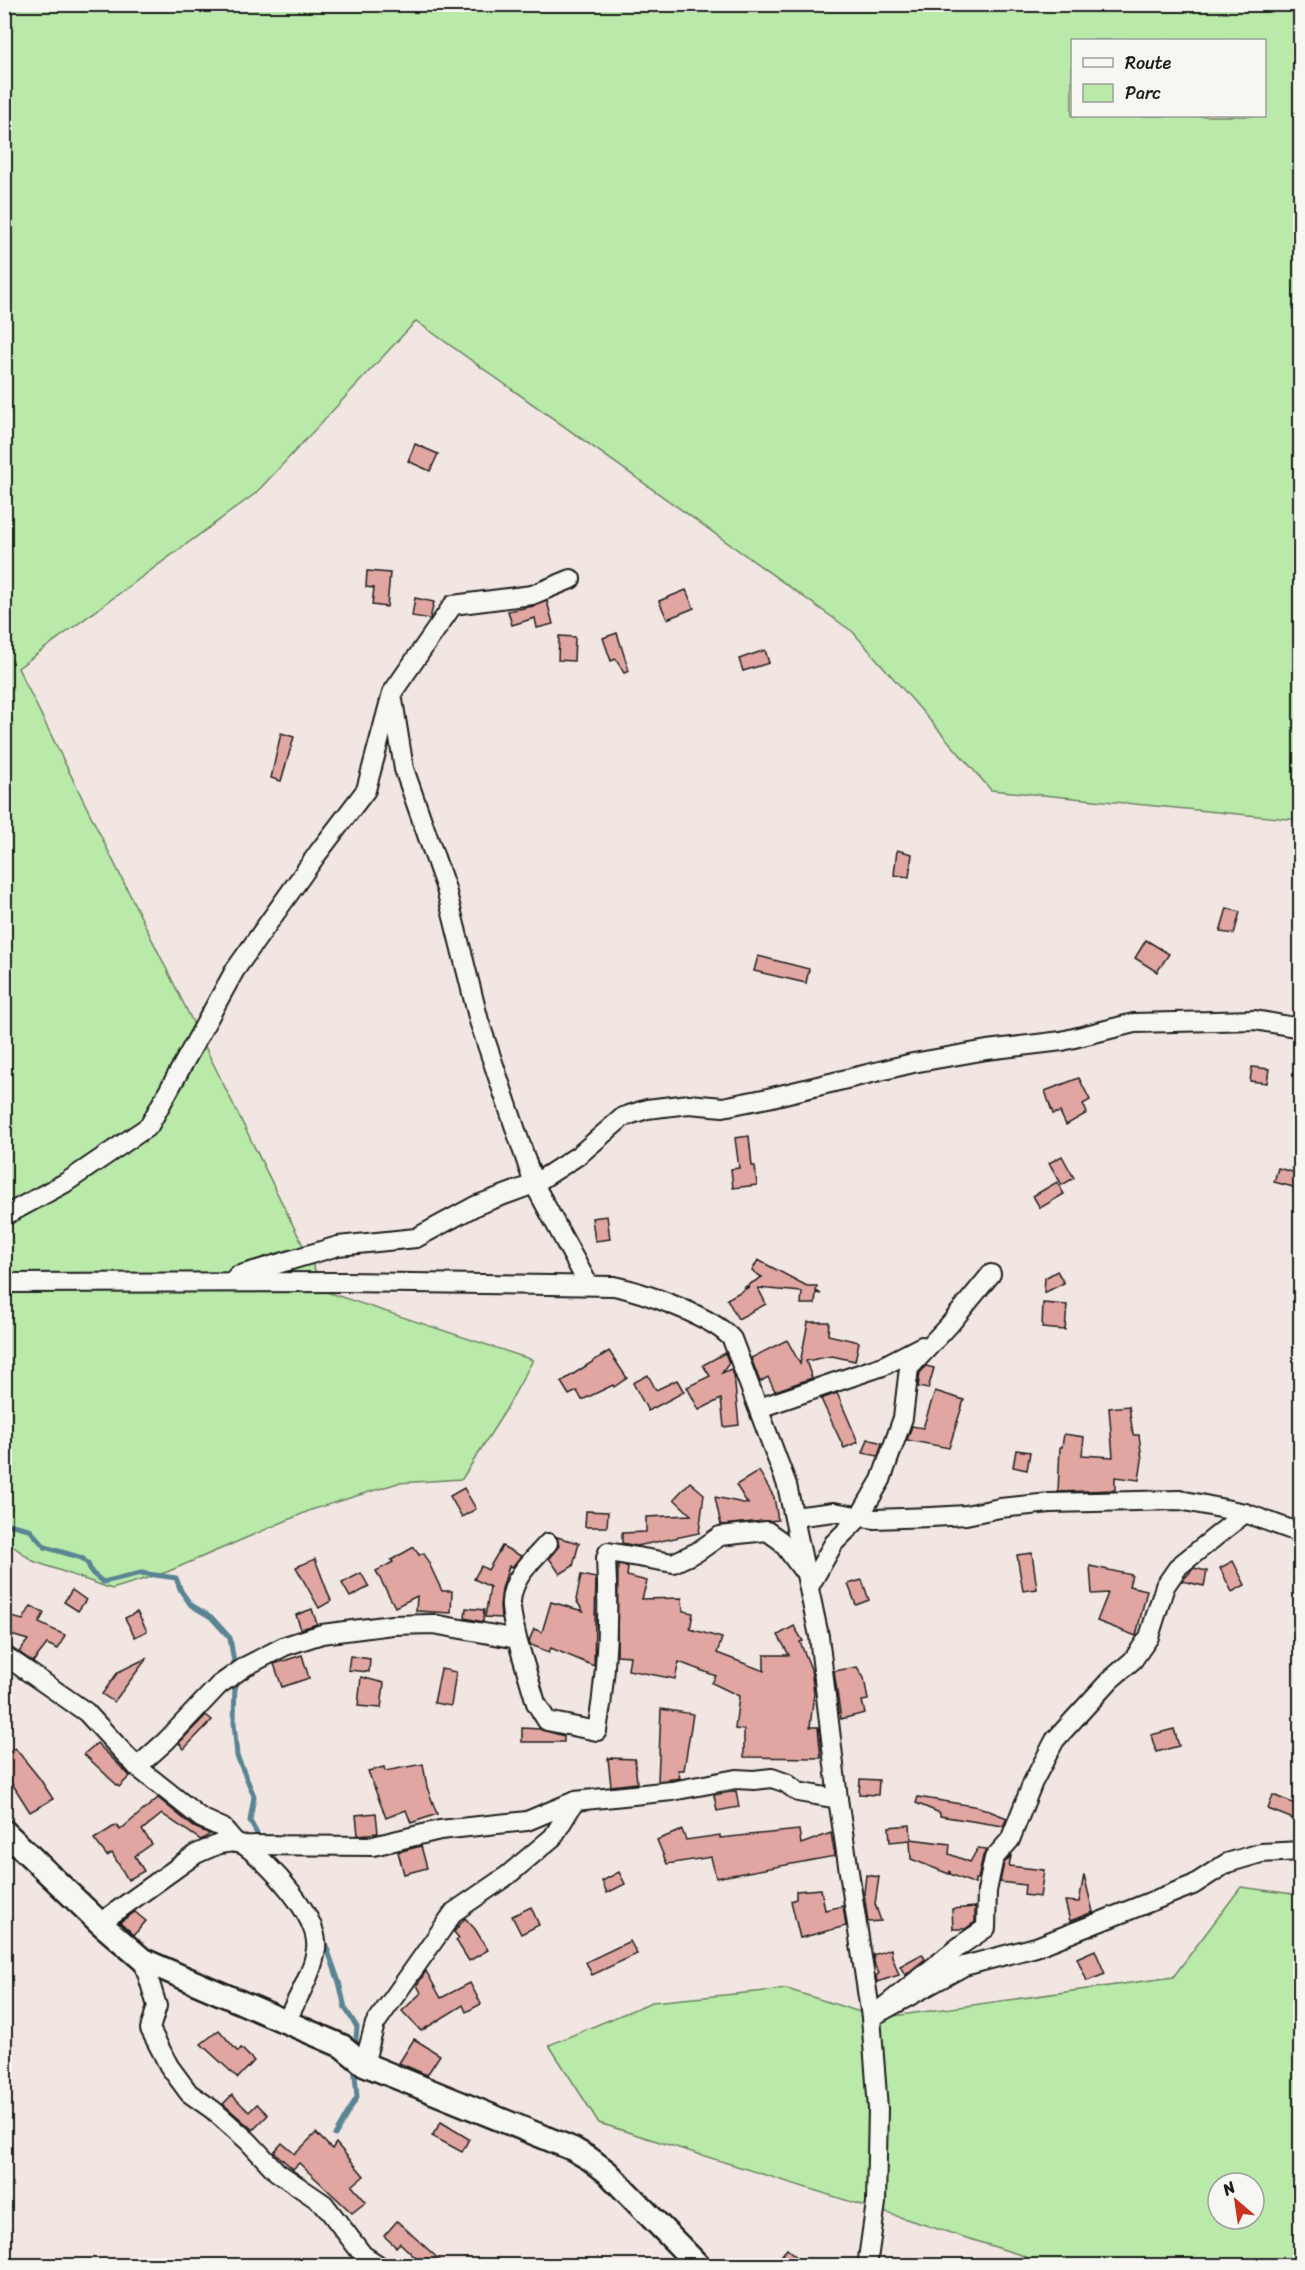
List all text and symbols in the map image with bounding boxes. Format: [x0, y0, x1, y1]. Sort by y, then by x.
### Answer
legend [1071, 39, 1266, 117]
text: Route [1125, 47, 1172, 79]
text: Parc [1125, 77, 1161, 109]
north arrow [1206, 2171, 1266, 2231]
text: N [1216, 2173, 1242, 2204]

